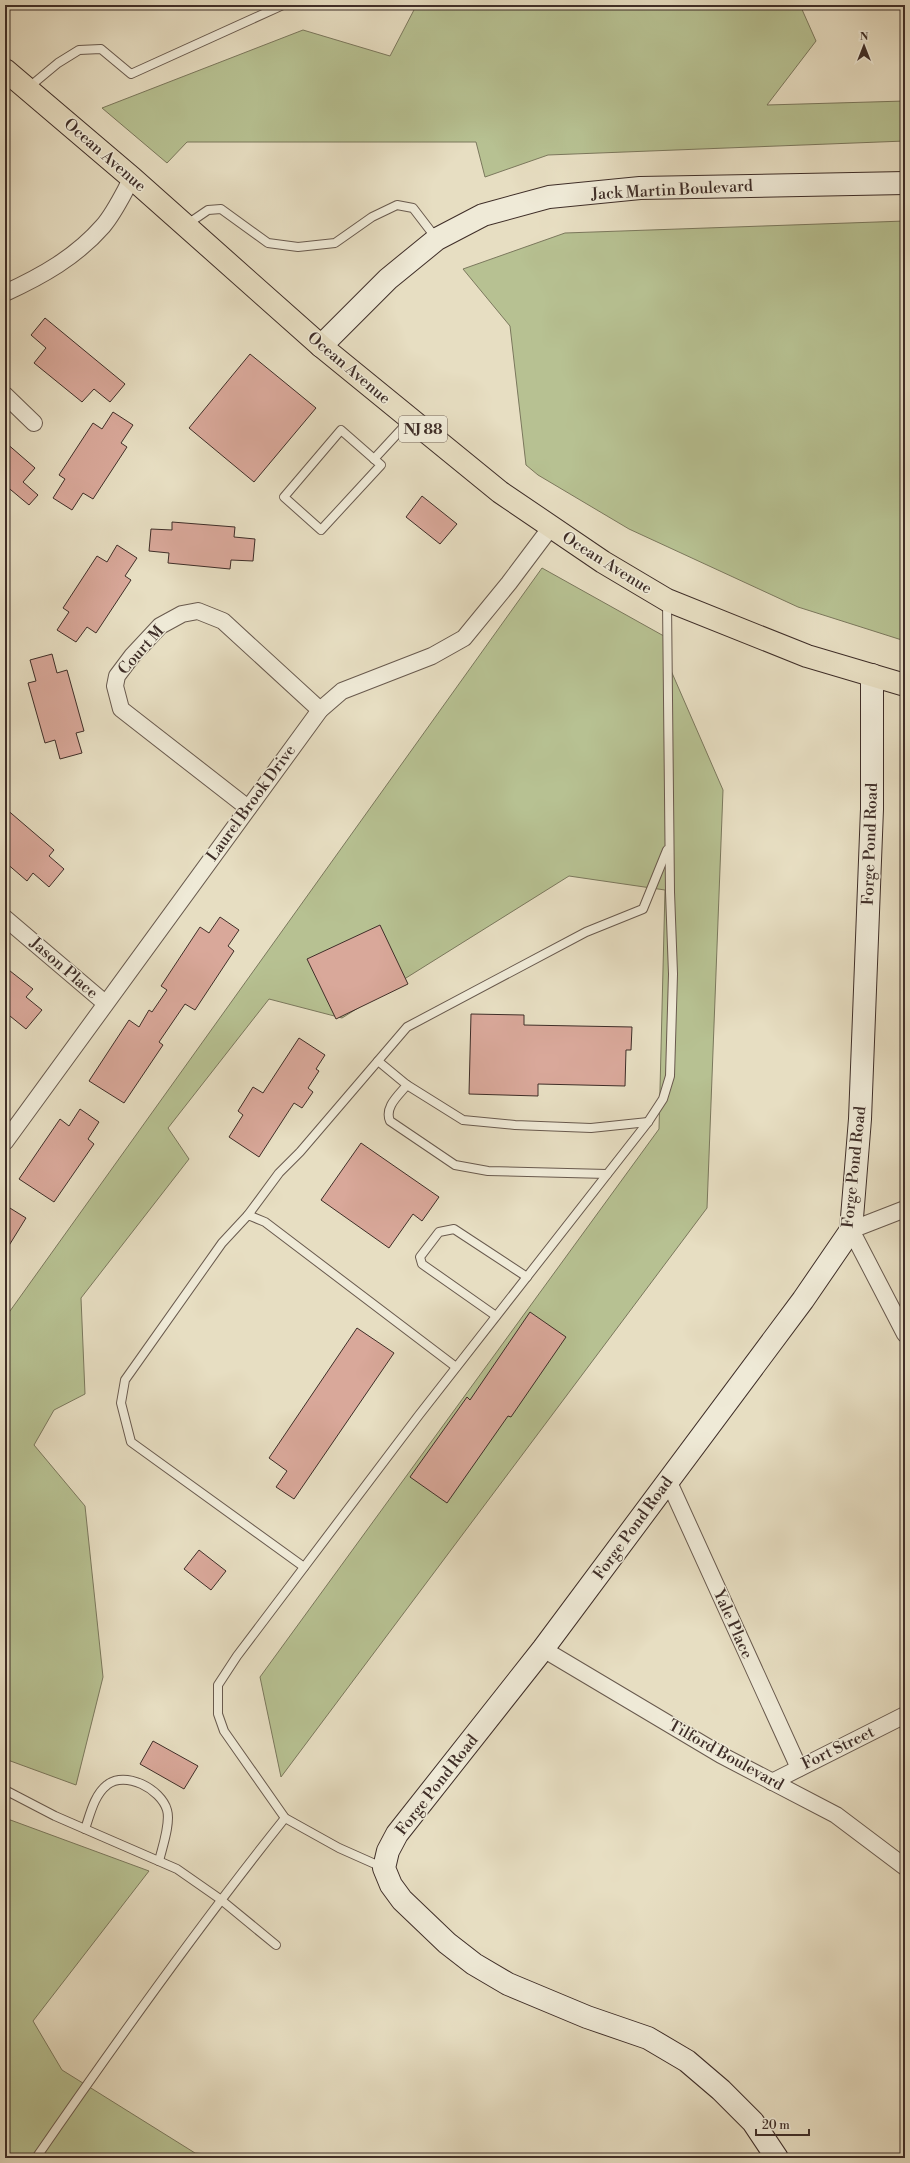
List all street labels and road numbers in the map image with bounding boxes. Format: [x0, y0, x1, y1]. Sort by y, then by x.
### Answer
street label: Ocean Avenue [60, 114, 150, 196]
street label: Jack Martin Boulevard [590, 176, 753, 204]
street label: Ocean Avenue [303, 327, 395, 409]
road number: NJ 88 [399, 416, 447, 442]
street label: Ocean Avenue [558, 527, 656, 599]
street label: Court M [114, 621, 168, 679]
street label: Laurel Brook Drive [202, 741, 300, 865]
street label: Forge Pond Road [858, 782, 882, 906]
street label: Jason Place [25, 932, 102, 1003]
street label: Forge Pond Road [838, 1105, 870, 1229]
street label: Forge Pond Road [589, 1473, 677, 1583]
street label: Yale Place [708, 1585, 757, 1662]
street label: Tilford Boulevard [665, 1715, 787, 1795]
street label: Fort Street [798, 1722, 878, 1774]
street label: Forge Pond Road [391, 1731, 483, 1839]

